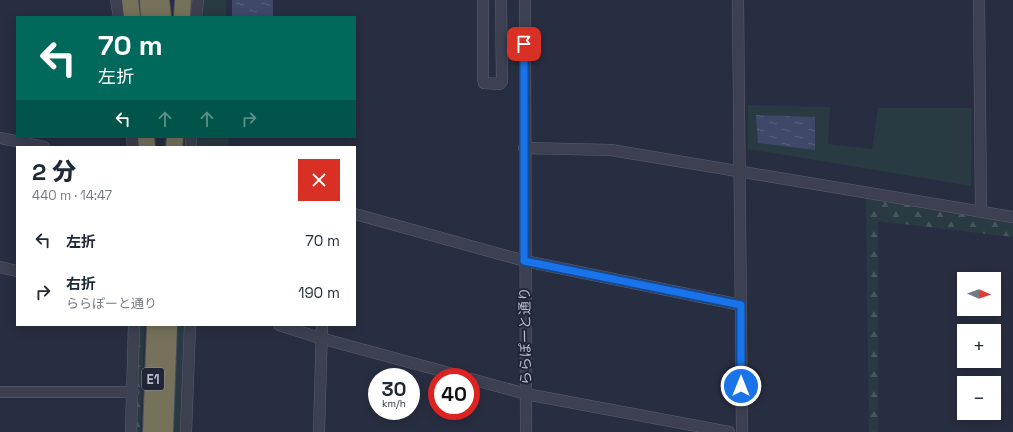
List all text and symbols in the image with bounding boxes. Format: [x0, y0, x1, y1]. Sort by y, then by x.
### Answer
text: 70 m [98, 27, 163, 63]
pin [507, 27, 541, 61]
icon: left [32, 32, 84, 84]
icon: arrive [513, 33, 535, 55]
text: 左折 [98, 65, 134, 88]
icon: left [112, 108, 134, 130]
icon: ahead [154, 108, 176, 130]
icon: ahead [196, 108, 218, 130]
icon: right [238, 108, 260, 130]
text: 2 分 [32, 156, 76, 187]
button: close [298, 159, 340, 201]
text: 440 m · 14:47 [32, 187, 112, 204]
icon: left [32, 229, 54, 251]
text: 70 m [305, 231, 340, 250]
text: 左折 [66, 232, 96, 251]
north arrow [957, 272, 1001, 316]
map controls [957, 272, 1001, 420]
text: 右折 [66, 274, 96, 293]
icon: right [32, 281, 54, 303]
text: 190 m [298, 283, 340, 302]
street label: ららぽーと通り [515, 287, 535, 385]
text: ららぽーと通り [66, 295, 157, 312]
button: + [957, 324, 1001, 368]
position arrow [720, 365, 762, 407]
road number: E1 [142, 368, 164, 390]
speed limit sign: 40 [428, 368, 480, 420]
text: 30 [381, 376, 407, 402]
button: − [957, 376, 1001, 420]
text: km/h [382, 397, 406, 410]

